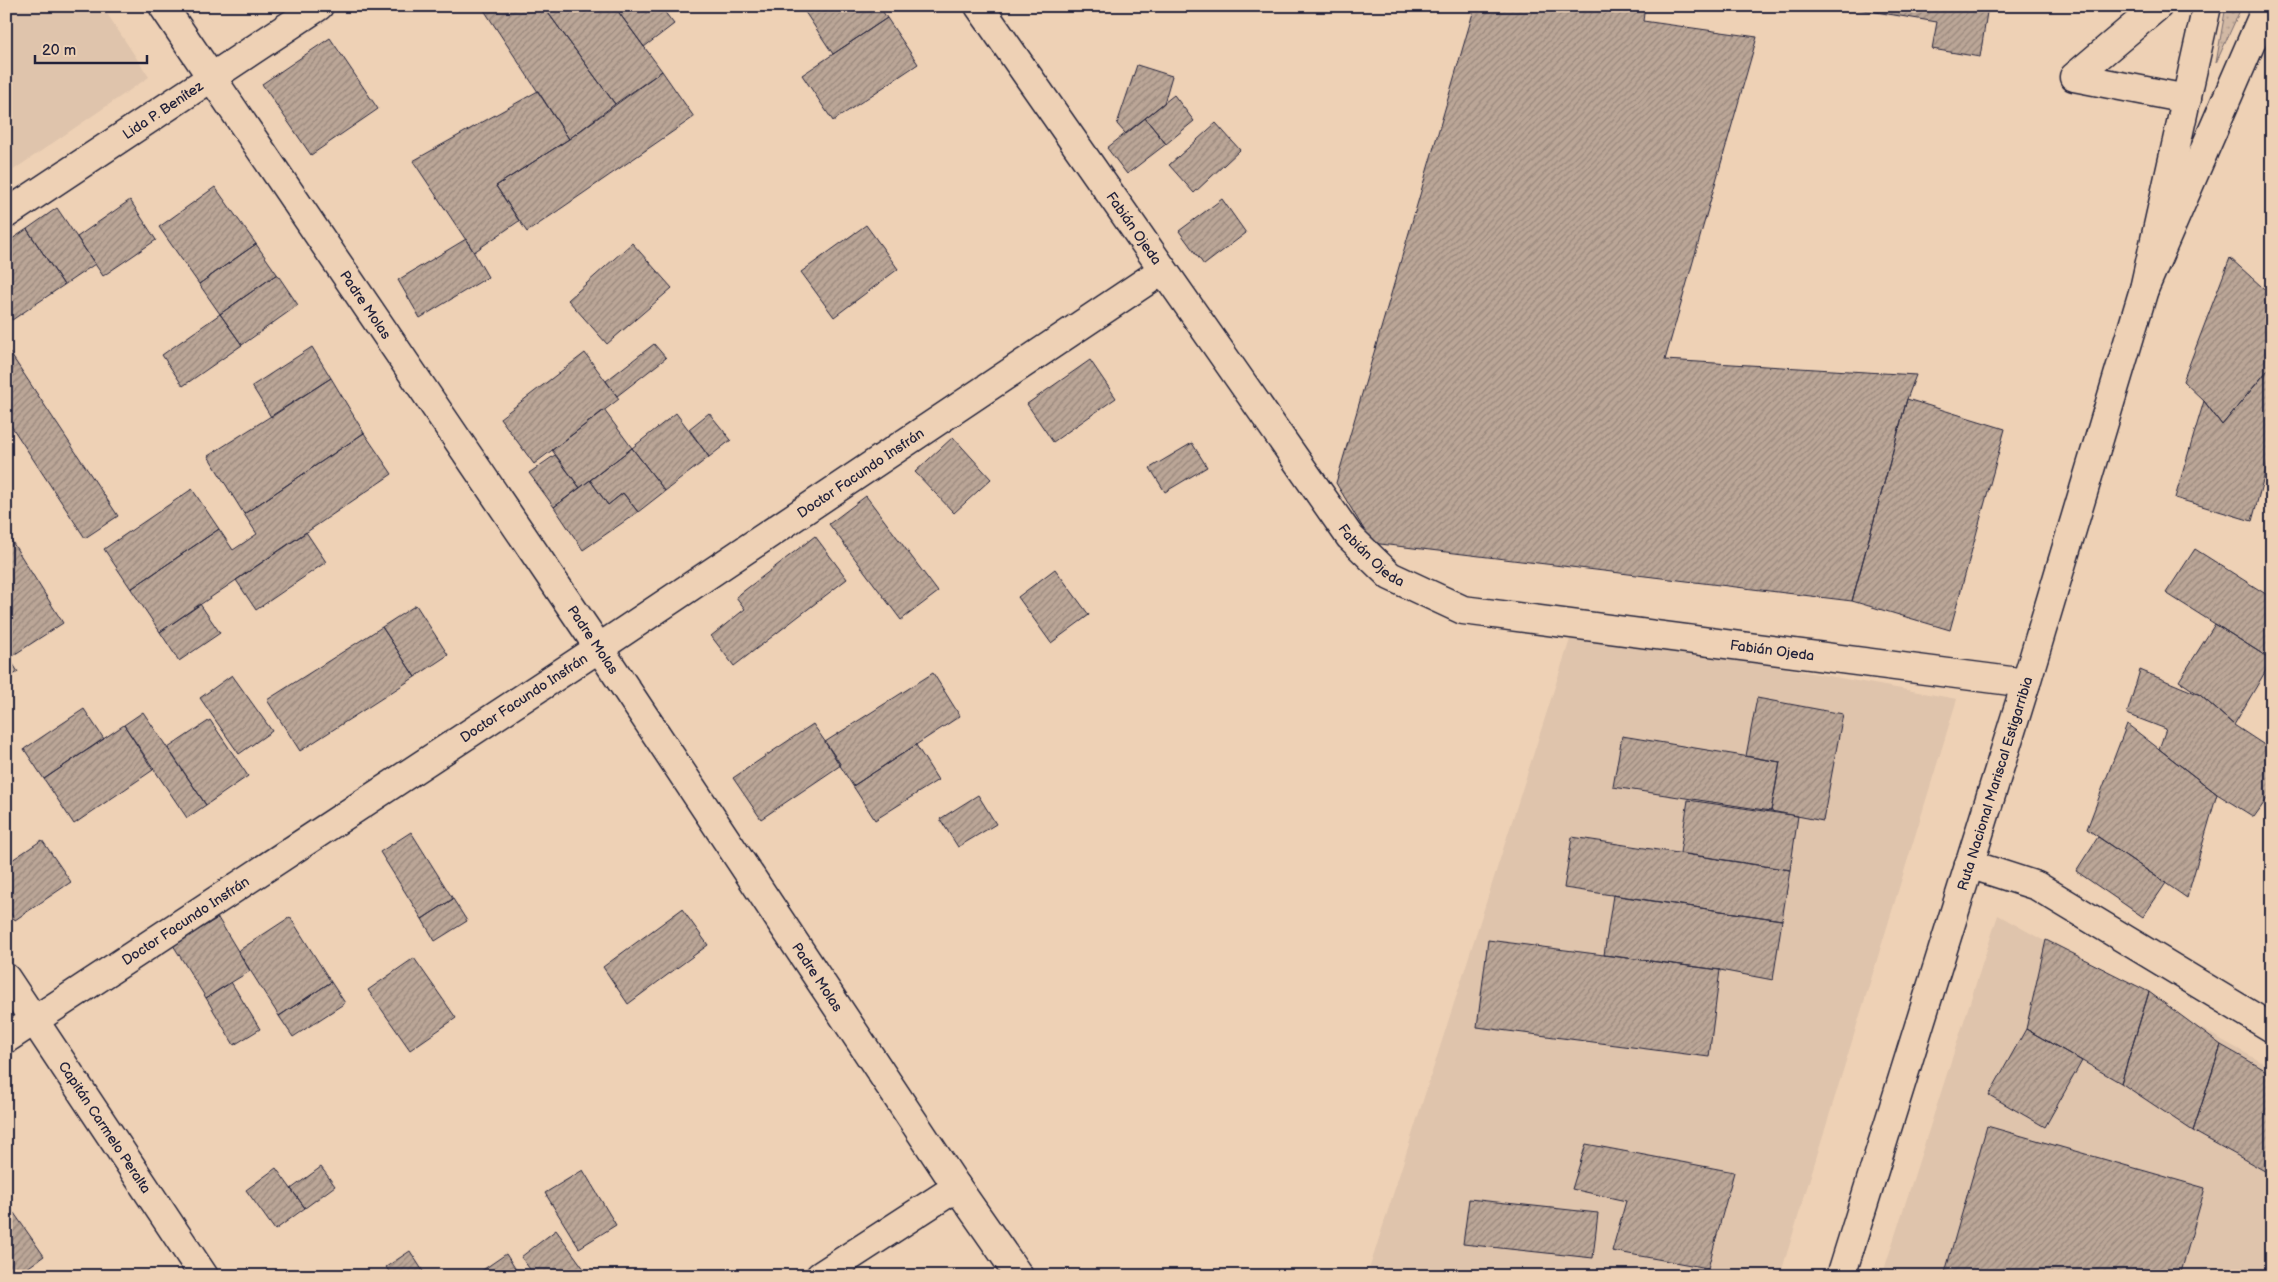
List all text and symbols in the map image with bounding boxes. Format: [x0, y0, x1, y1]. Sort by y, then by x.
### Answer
scale bar [35, 32, 148, 64]
text: 20 m [42, 41, 76, 60]
street label: Lida P. Benítez [119, 77, 206, 143]
street label: Fabián Ojeda [1103, 188, 1166, 268]
street label: Padre Molas [337, 267, 395, 342]
street label: Doctor Facundo Insfrán [794, 424, 927, 521]
street label: Fabián Ojeda [1335, 520, 1407, 590]
street label: Padre Molas [564, 602, 622, 677]
street label: Fabián Ojeda [1729, 636, 1816, 664]
street label: Doctor Facundo Insfrán [457, 650, 591, 746]
street label: Ruta Nacional Mariscal Estigarribia [1953, 674, 2036, 892]
street label: Doctor Facundo Insfrán [119, 872, 252, 969]
street label: Padre Molas [789, 939, 846, 1015]
street label: Capitán Carmelo Peralta [55, 1058, 155, 1196]

